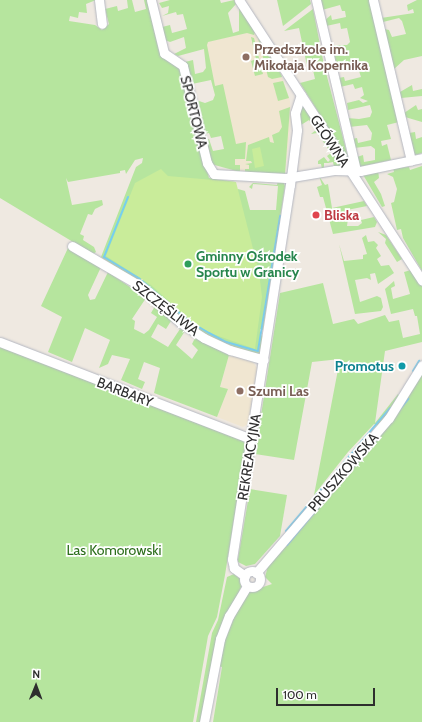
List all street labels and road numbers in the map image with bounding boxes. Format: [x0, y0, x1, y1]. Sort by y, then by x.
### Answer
street label: SPORTOWA [177, 74, 211, 150]
street label: GŁÓWNA [307, 112, 353, 170]
street label: SZCZĘŚLIWA [129, 277, 203, 339]
street label: BARBARY [95, 374, 155, 410]
street label: REKREACYJNA [234, 413, 264, 501]
street label: PRUSZKOWSKA [304, 429, 382, 515]

